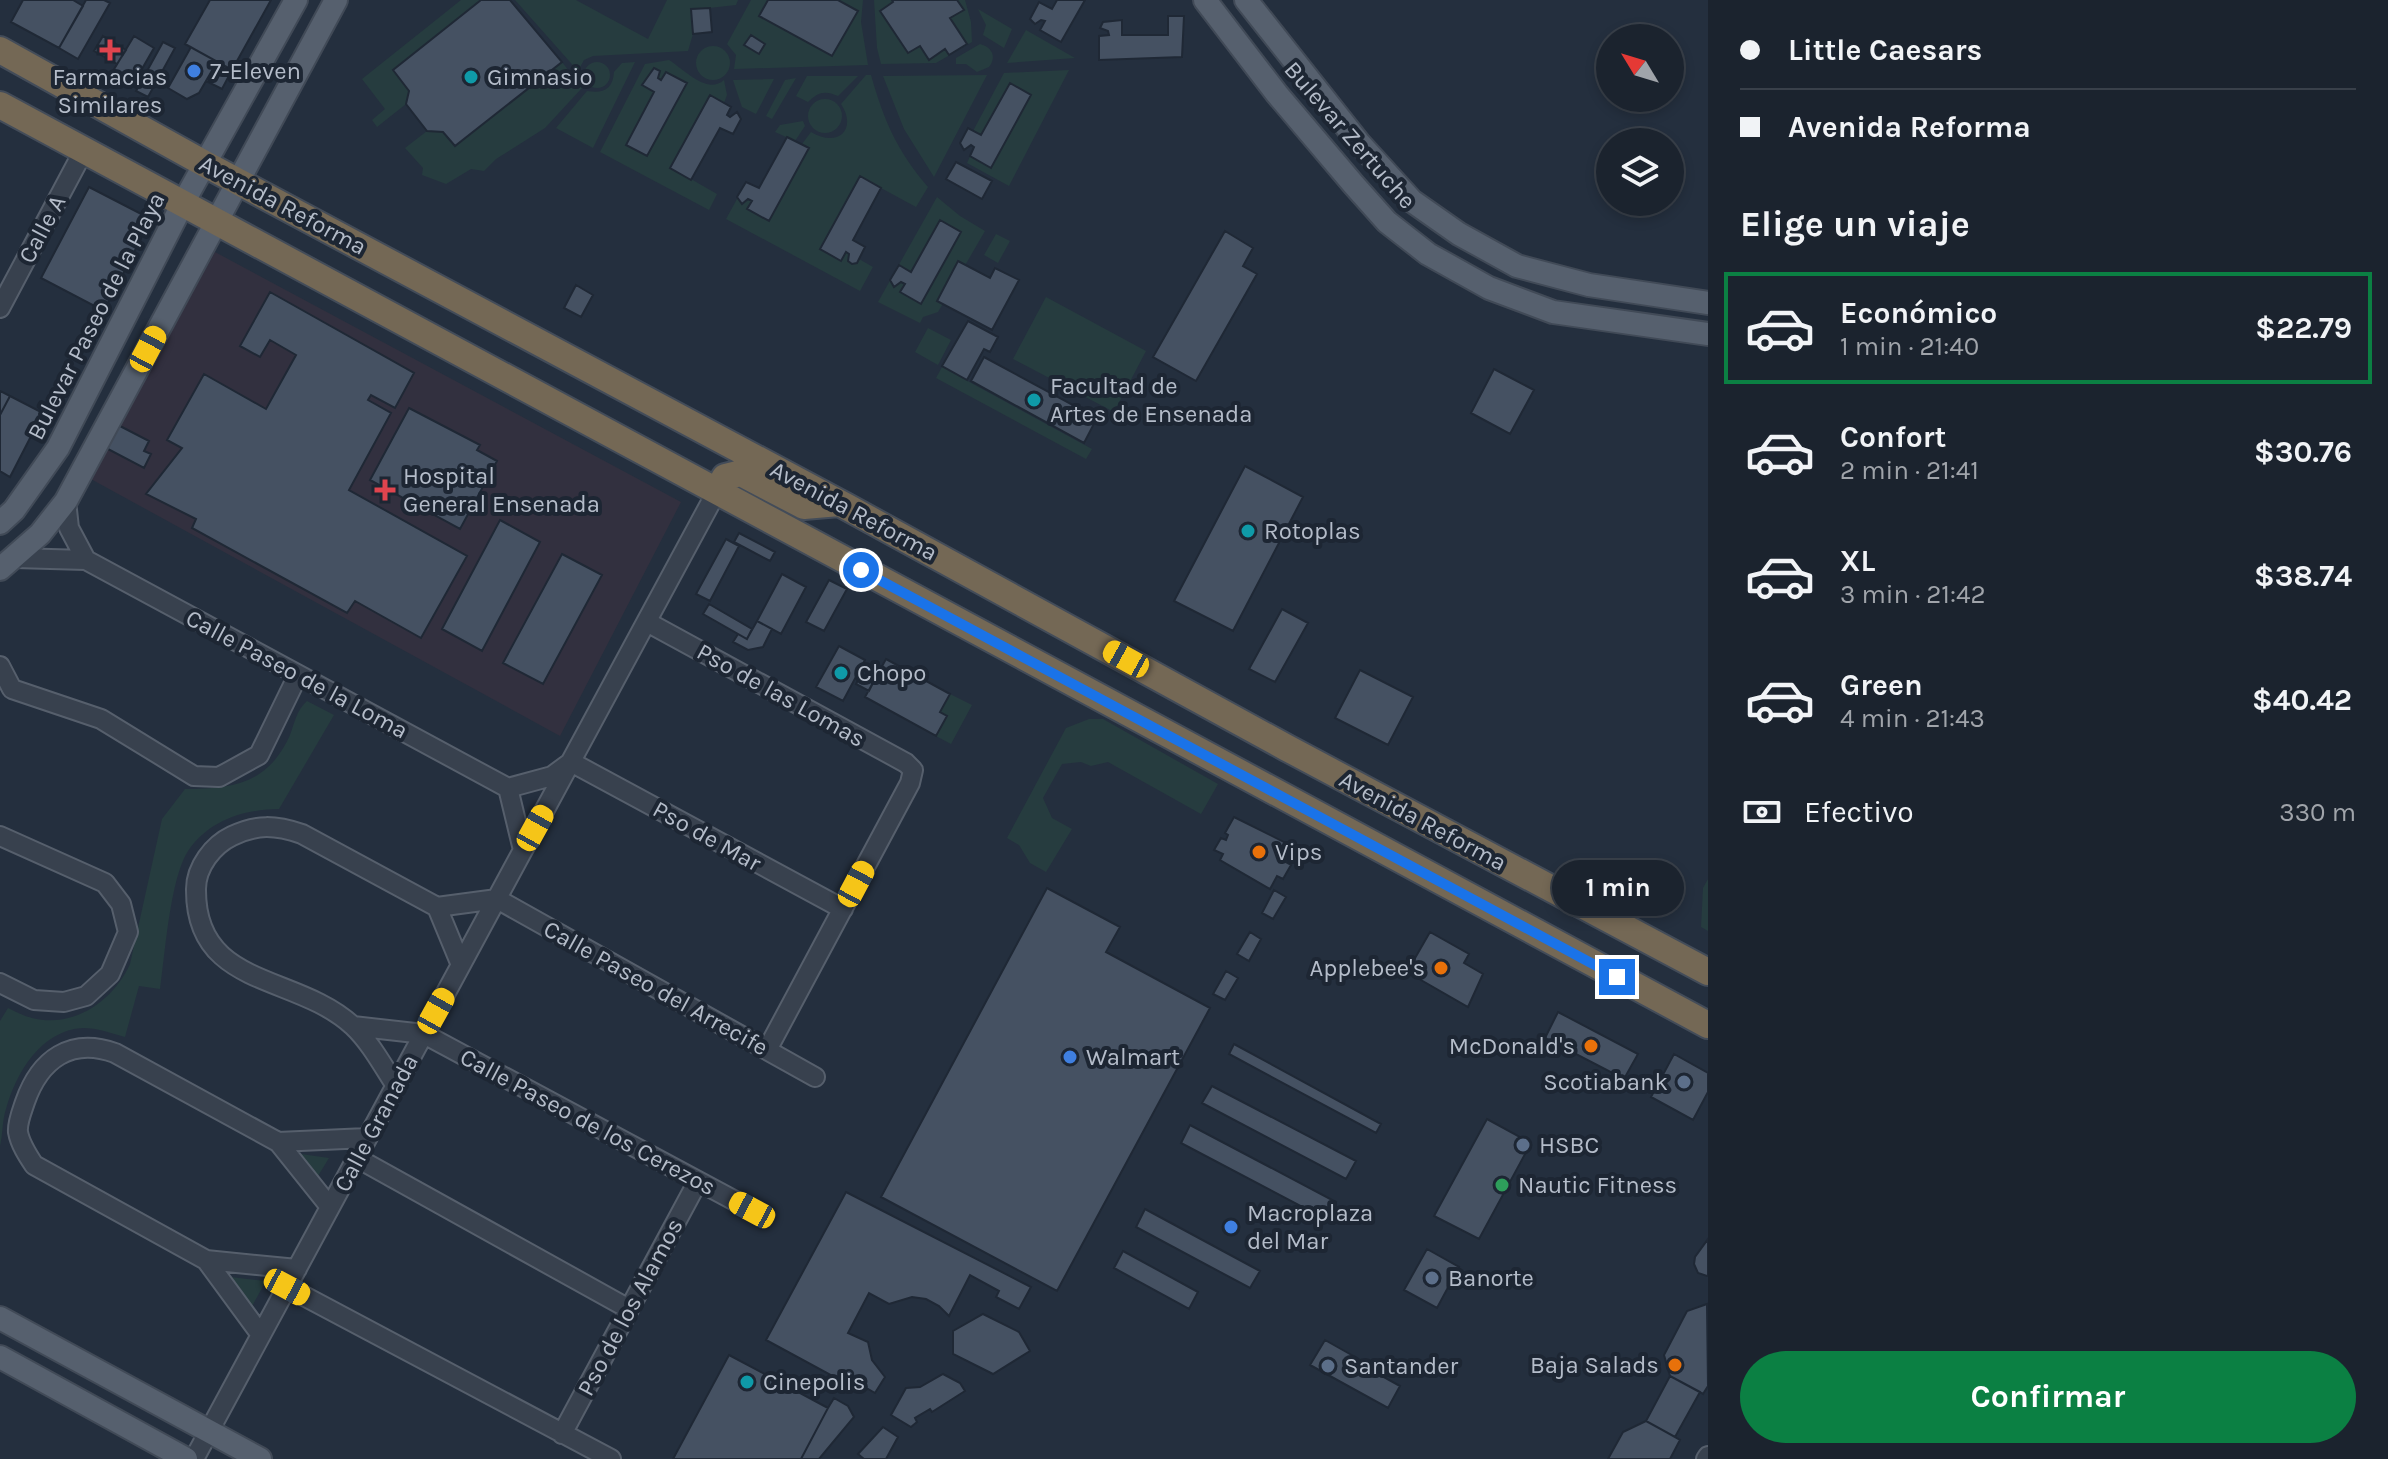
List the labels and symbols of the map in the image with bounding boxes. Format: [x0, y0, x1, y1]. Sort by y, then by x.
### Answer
north arrow [1596, 24, 1684, 112]
marker: Farmacias Similares [101, 41, 119, 59]
street label: Bulevar Zertuche [1278, 56, 1422, 214]
place label: 7-Eleven [210, 57, 301, 85]
marker: 7-Eleven [185, 62, 203, 80]
place label: Farmacias Similares [53, 63, 167, 119]
place label: Gimnasio [487, 63, 593, 91]
marker: Gimnasio [462, 68, 480, 86]
street label: Avenida Reforma [195, 149, 371, 261]
street label: Bulevar Paseo de la Playa [21, 188, 171, 444]
street label: Calle A [12, 190, 72, 268]
car [126, 322, 170, 376]
place label: Facultad de Artes de Ensenada [1050, 372, 1252, 428]
marker: Facultad de Artes de Ensenada [1025, 391, 1043, 409]
street label: Avenida Reforma [766, 455, 942, 567]
place label: Hospital General Ensenada [403, 462, 600, 518]
marker: Hospital General Ensenada [374, 479, 396, 501]
place label: Rotoplas [1264, 517, 1361, 545]
marker: Rotoplas [1239, 522, 1257, 540]
route start [843, 552, 879, 588]
street label: Calle Paseo de la Loma [181, 604, 413, 744]
street label: Pso de las Lomas [692, 637, 870, 753]
car [1099, 637, 1153, 681]
place label: Chopo [857, 659, 926, 687]
marker: Chopo [832, 664, 850, 682]
street label: Avenida Reforma [1335, 765, 1511, 877]
street label: Pso de Mar [648, 795, 766, 877]
car [513, 801, 557, 855]
place label: Vips [1275, 838, 1322, 866]
marker: Vips [1250, 843, 1268, 861]
car [834, 857, 878, 911]
callout: 1 min [1551, 861, 1683, 917]
street label: Calle Paseo del Arrecife [539, 915, 773, 1061]
place label: Applebee's [1309, 954, 1425, 982]
marker: Applebee's [1432, 959, 1450, 977]
route end [1599, 959, 1635, 995]
car [414, 984, 458, 1038]
place label: McDonald's [1449, 1032, 1575, 1060]
marker: McDonald's [1582, 1037, 1600, 1055]
street label: Calle Paseo de los Cerezos [456, 1043, 720, 1201]
place label: Walmart [1086, 1043, 1180, 1071]
marker: Walmart [1061, 1048, 1079, 1066]
street label: Calle Granada [328, 1049, 424, 1197]
place label: Scotiabank [1543, 1068, 1668, 1096]
marker: Scotiabank [1675, 1073, 1693, 1091]
place label: HSBC [1539, 1131, 1599, 1159]
marker: HSBC [1514, 1136, 1532, 1154]
place label: Nautic Fitness [1518, 1171, 1677, 1199]
marker: Nautic Fitness [1493, 1176, 1511, 1194]
car [725, 1188, 779, 1232]
place label: Macroplaza del Mar [1247, 1199, 1373, 1255]
street label: Pso de los Alamos [571, 1213, 689, 1401]
marker: Macroplaza del Mar [1222, 1218, 1240, 1236]
place label: Banorte [1448, 1264, 1534, 1292]
car [260, 1265, 314, 1309]
marker: Banorte [1423, 1269, 1441, 1287]
place label: Baja Salads [1530, 1351, 1659, 1379]
place label: Santander [1344, 1352, 1458, 1380]
marker: Baja Salads [1666, 1356, 1684, 1374]
marker: Santander [1319, 1357, 1337, 1375]
place label: Cinepolis [763, 1368, 865, 1396]
marker: Cinepolis [738, 1373, 756, 1391]

